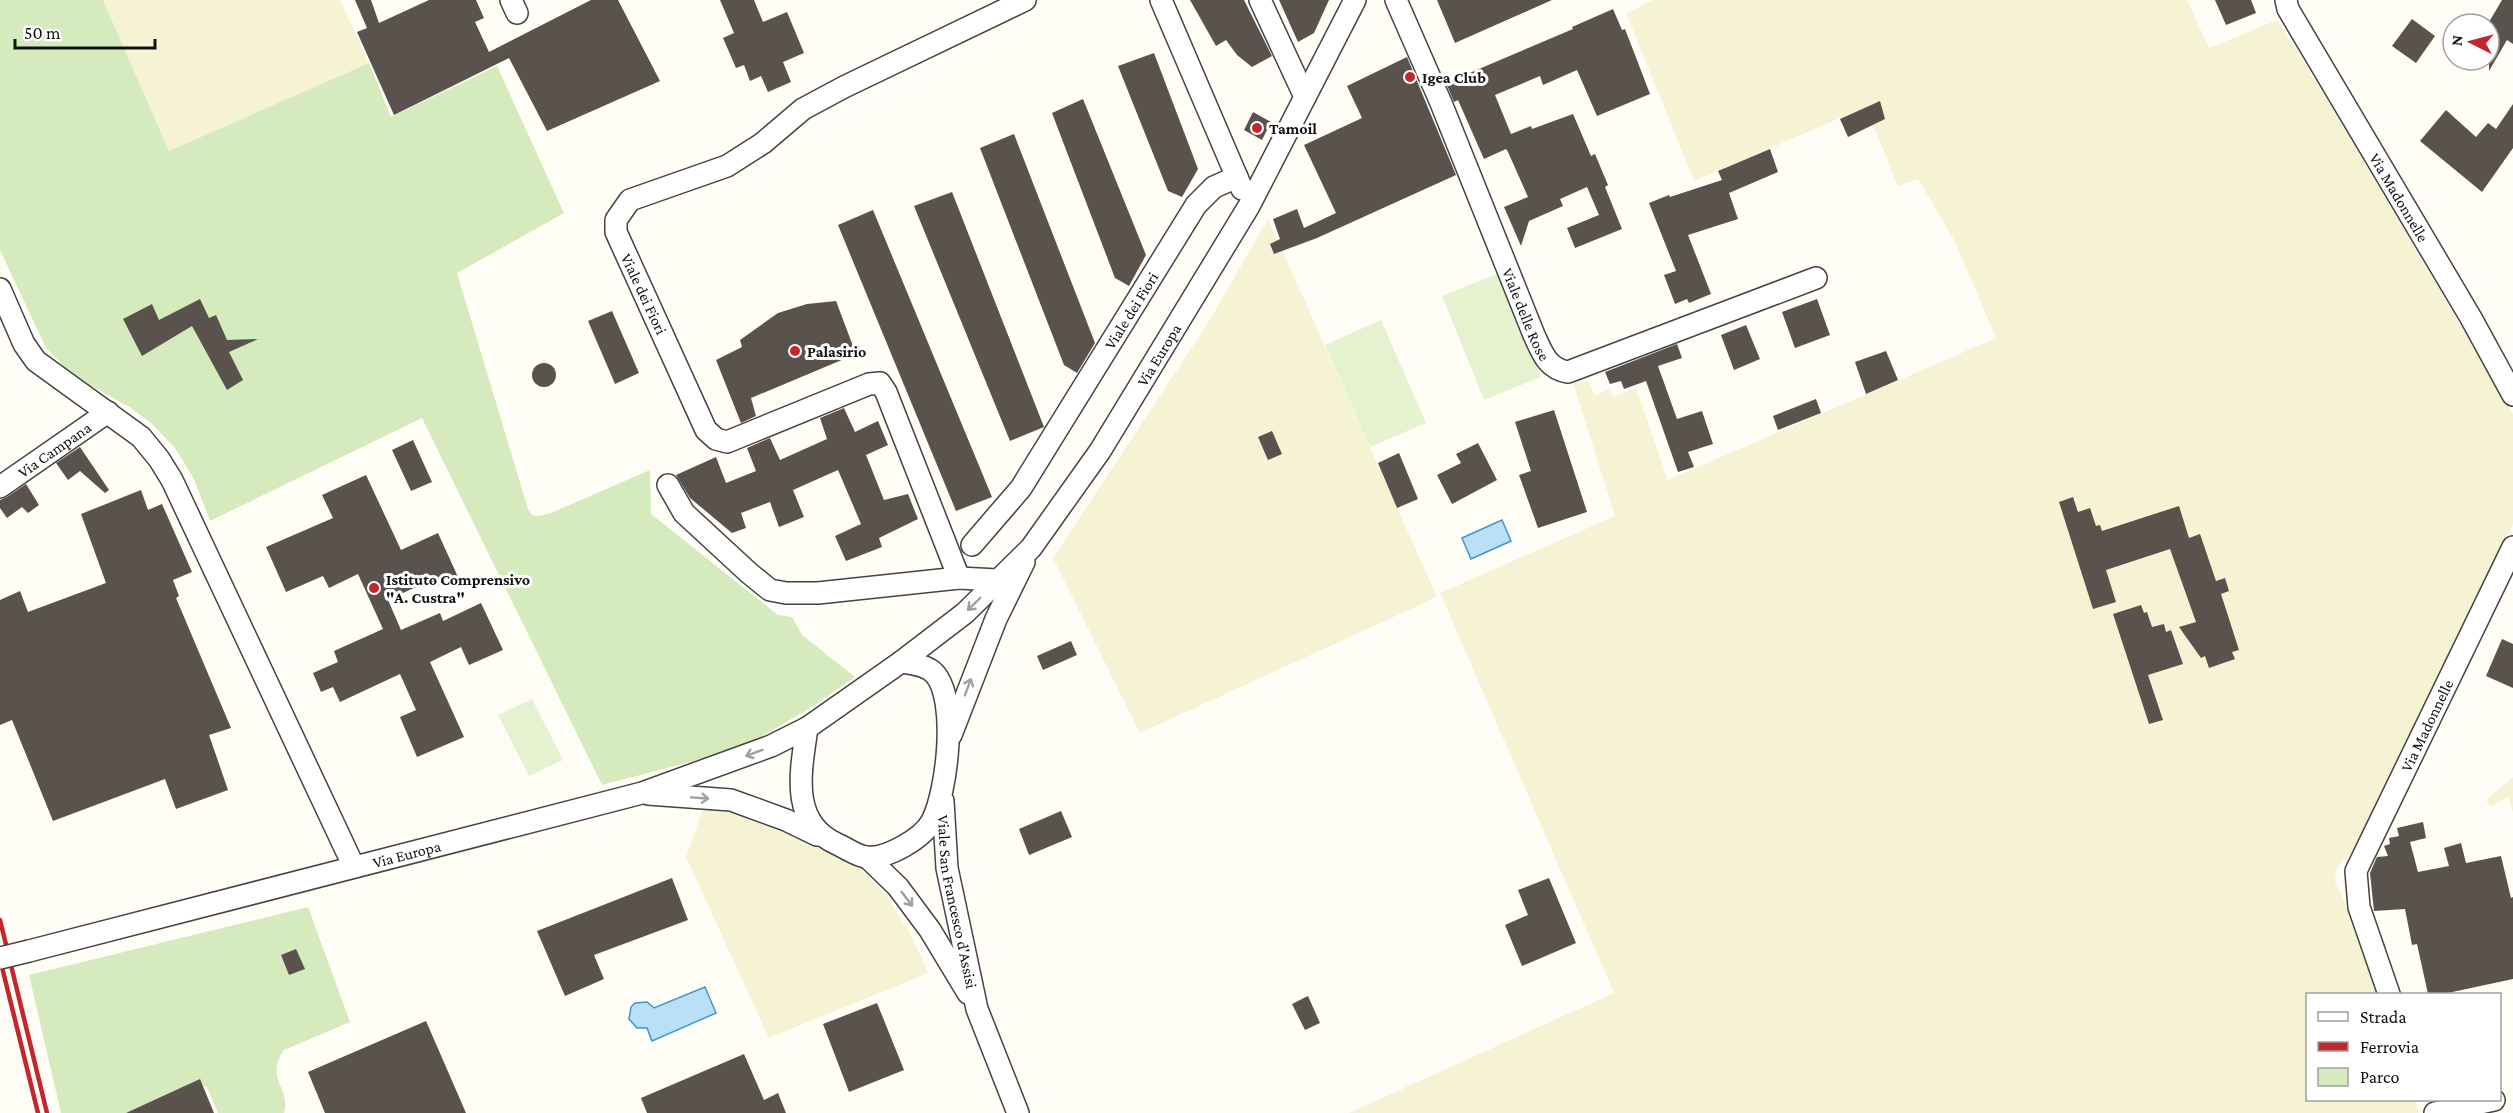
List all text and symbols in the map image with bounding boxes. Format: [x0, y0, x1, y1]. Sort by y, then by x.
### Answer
scale bar [15, 12, 154, 50]
north arrow [2441, 12, 2501, 72]
text: 50 m [24, 23, 61, 43]
text: N [2448, 34, 2466, 47]
place label: Igea Club [1422, 69, 1486, 86]
marker: Igea Club [1403, 70, 1417, 84]
place label: Tamoil [1269, 120, 1317, 137]
marker: Tamoil [1250, 121, 1264, 135]
street label: Via Madonnelle [2367, 150, 2432, 245]
street label: Viale dei Fiori [618, 251, 670, 337]
street label: Viale delle Rose [1499, 265, 1553, 364]
street label: Viale dei Fiori [1101, 269, 1161, 352]
street label: Via Europa [1133, 320, 1184, 389]
place label: Palasirio [807, 343, 866, 360]
marker: Palasirio [788, 344, 802, 358]
street label: Via Campana [14, 418, 94, 481]
place label: Istituto Comprensivo "A. Custra" [386, 571, 530, 606]
marker: Istituto Comprensivo "A. Custra" [367, 581, 381, 595]
one-way arrow [966, 596, 981, 611]
street label: Via Madonnelle [2397, 677, 2456, 774]
one-way arrow [964, 678, 975, 697]
one-way arrow [746, 748, 764, 759]
one-way arrow [690, 793, 710, 804]
street label: Viale San Francesco d'Assisi [935, 814, 981, 990]
street label: Via Europa [371, 837, 443, 871]
one-way arrow [901, 891, 914, 907]
legend [2306, 993, 2501, 1101]
text: Strada [2360, 1007, 2407, 1027]
text: Ferrovia [2360, 1037, 2419, 1057]
text: Parco [2360, 1067, 2399, 1087]

